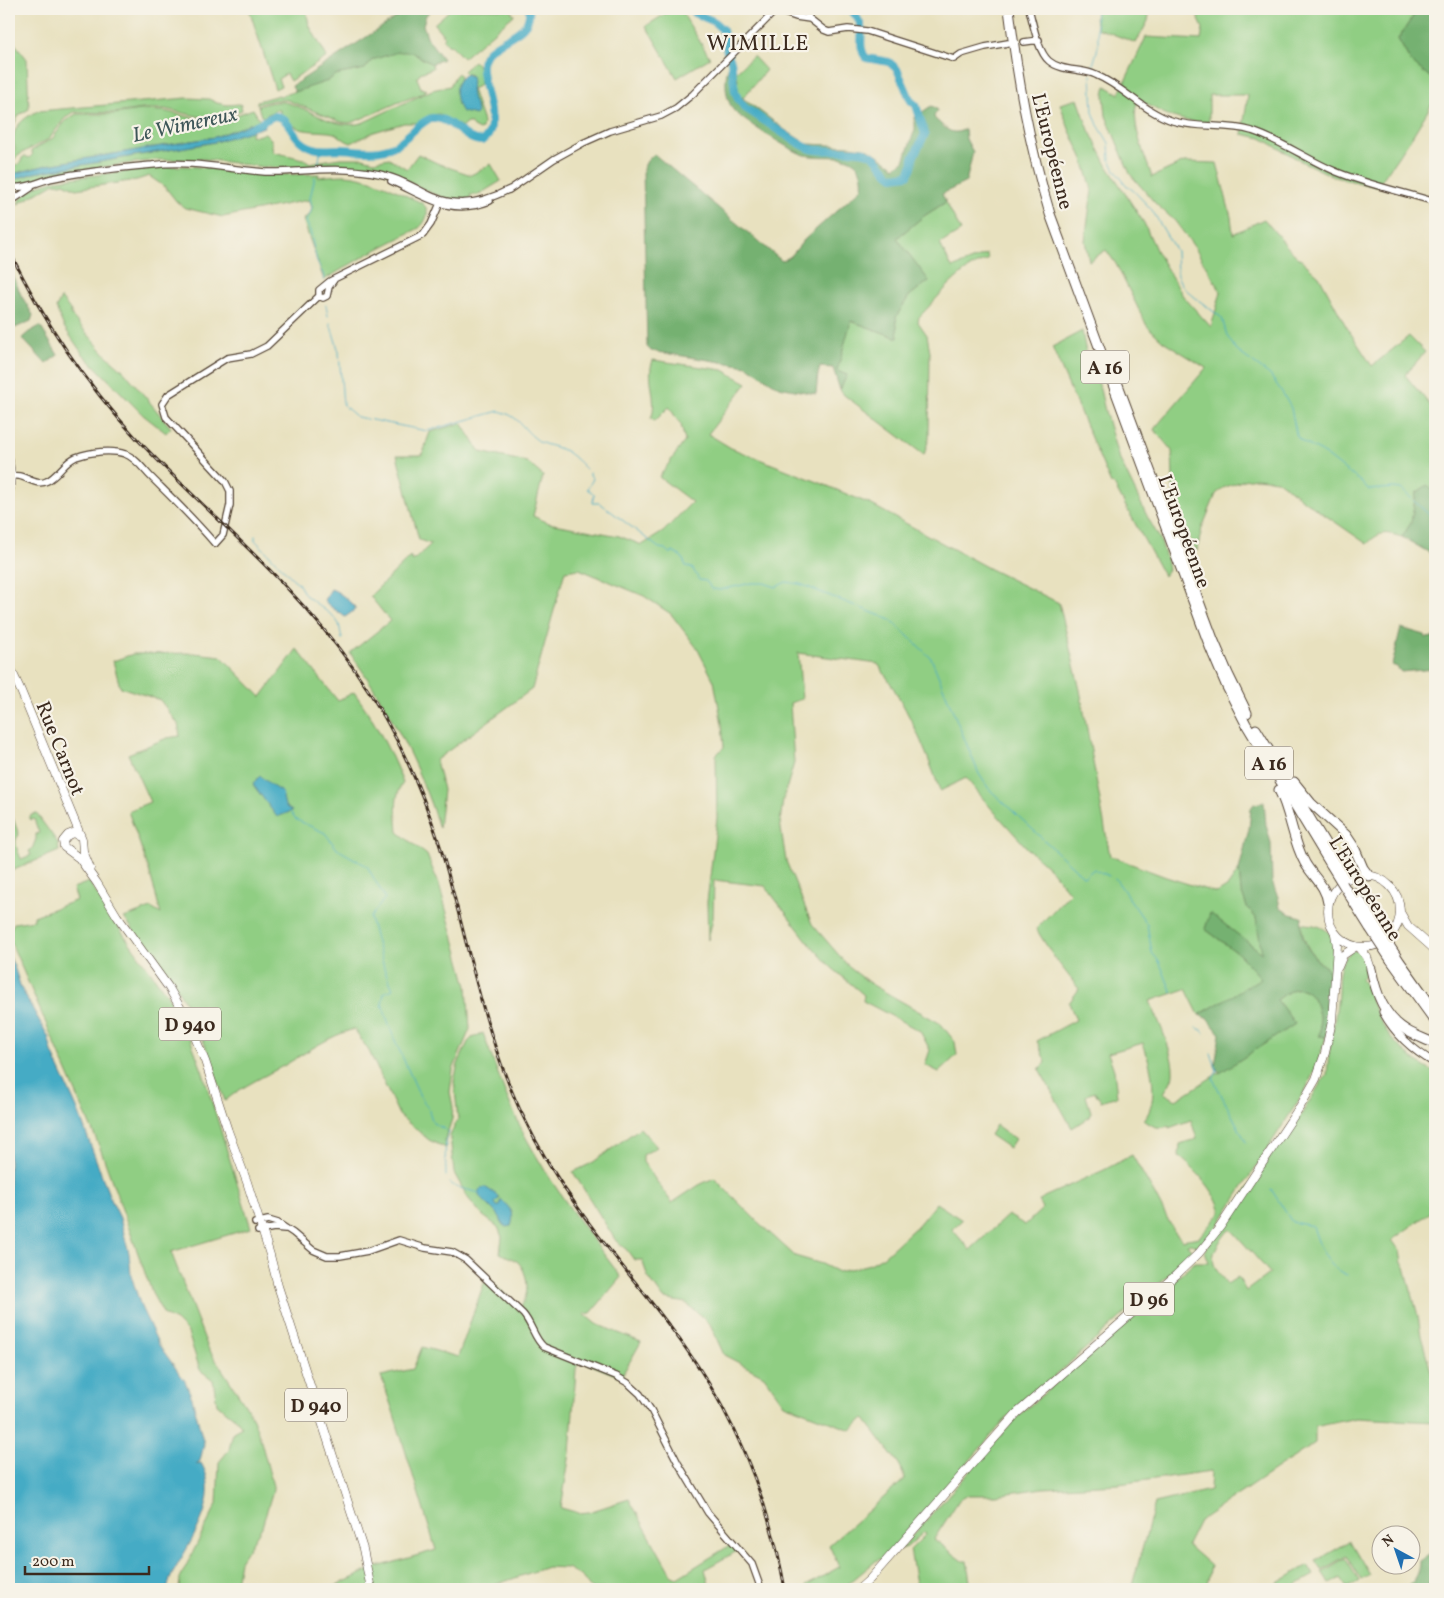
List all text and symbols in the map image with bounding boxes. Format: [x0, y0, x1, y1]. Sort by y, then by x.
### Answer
district label: WIMILLE [707, 29, 810, 60]
street label: L'Européenne [1023, 90, 1079, 213]
water label: Le Wimereux [130, 100, 241, 151]
road number: A 16 [1081, 351, 1129, 384]
street label: L'Européenne [1150, 471, 1217, 592]
street label: Rue Carnot [28, 697, 91, 800]
road number: A 16 [1245, 746, 1293, 780]
street label: L'Européenne [1321, 831, 1408, 947]
road number: D 940 [159, 1008, 221, 1040]
road number: D 96 [1124, 1282, 1174, 1316]
road number: D 940 [285, 1388, 347, 1422]
north arrow [1372, 1526, 1422, 1576]
text: N [1379, 1531, 1399, 1552]
scale bar [25, 1543, 149, 1575]
text: 200 m [32, 1552, 75, 1573]

